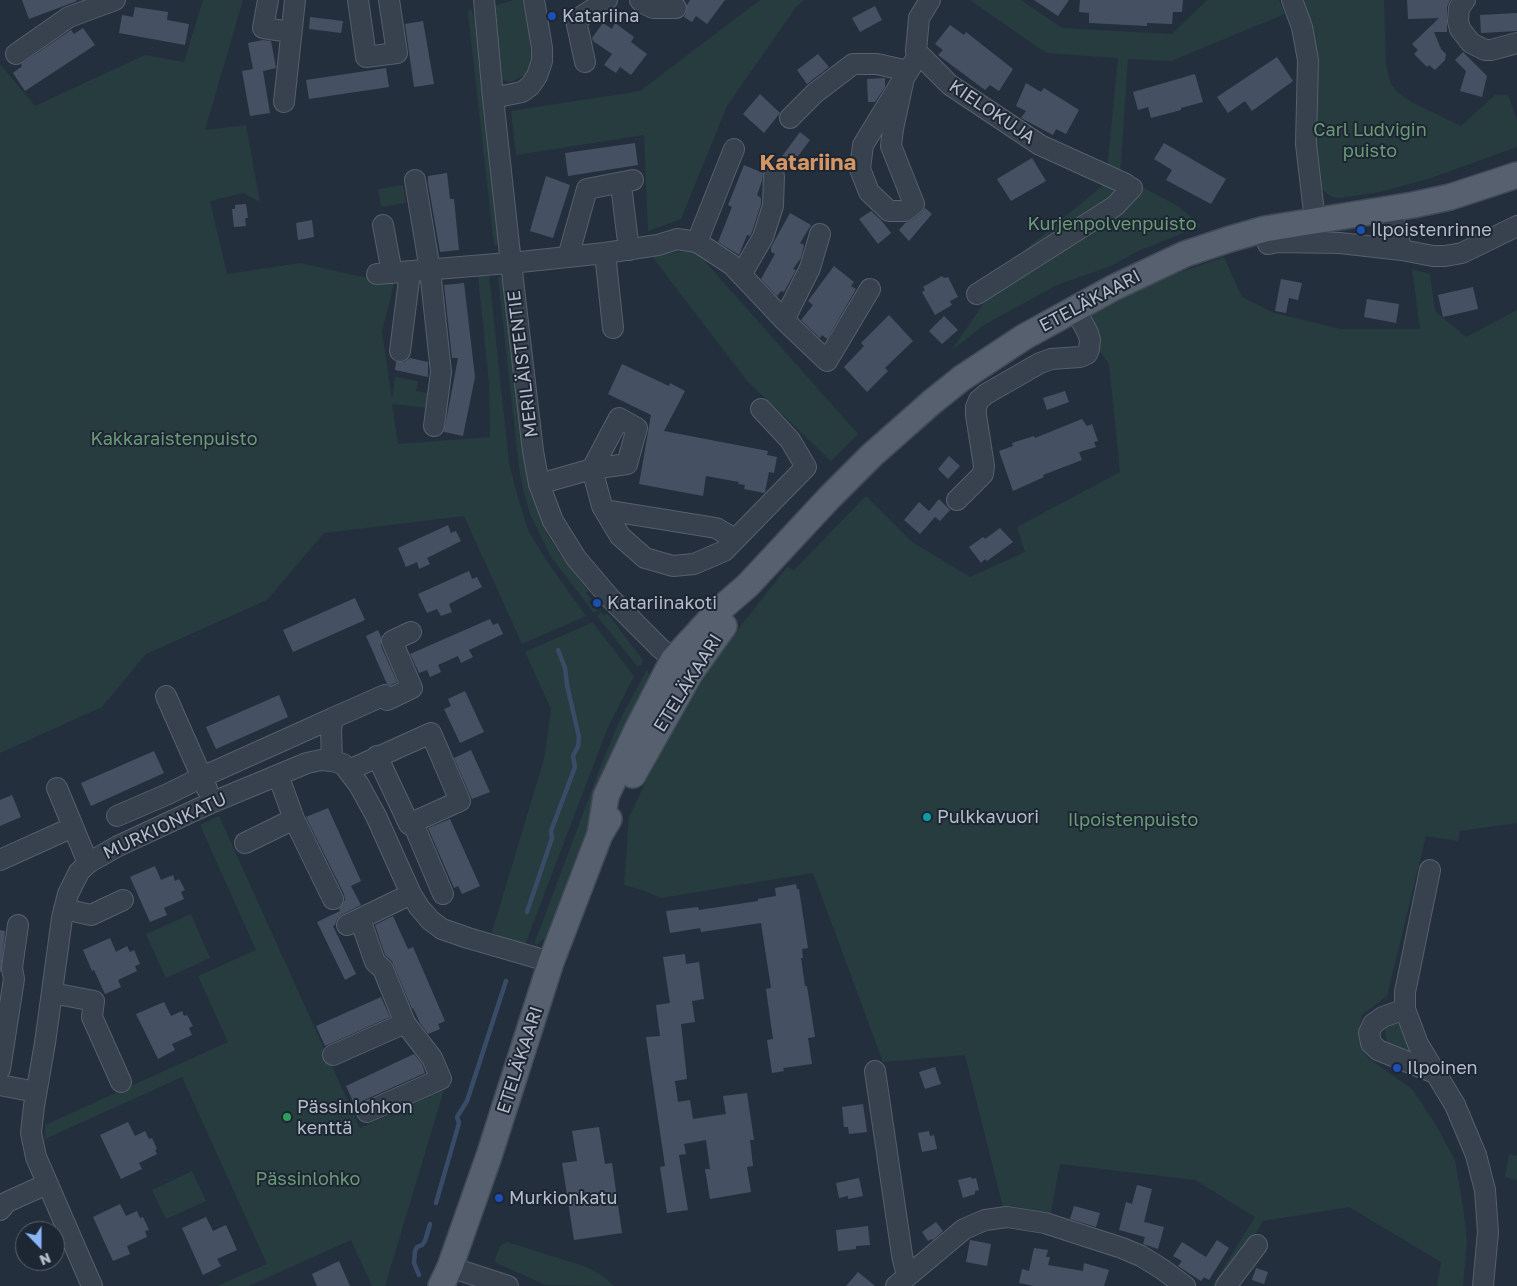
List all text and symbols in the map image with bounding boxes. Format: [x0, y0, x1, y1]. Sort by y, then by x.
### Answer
place label: Katariina [562, 5, 640, 27]
marker: Katariina [546, 10, 558, 22]
street label: KIELOKUJA [945, 75, 1039, 149]
park label: Carl Ludvigin puisto [1313, 119, 1427, 162]
district label: Katariina [760, 150, 856, 176]
park label: Kurjenpolvenpuisto [1027, 213, 1197, 235]
place label: Ilpoistenrinne [1371, 219, 1492, 241]
marker: Ilpoistenrinne [1355, 224, 1367, 236]
street label: ETELÄKAARI [1036, 265, 1144, 337]
street label: MERILÄISTENTIE [503, 289, 543, 439]
park label: Kakkaraistenpuisto [90, 428, 258, 450]
place label: Katariinakoti [607, 592, 717, 614]
marker: Katariinakoti [591, 597, 603, 609]
street label: ETELÄKAARI [649, 630, 727, 736]
street label: MURKIONKATU [100, 788, 230, 864]
place label: Pulkkavuori [937, 806, 1039, 828]
park label: Ilpoistenpuisto [1068, 809, 1198, 831]
marker: Pulkkavuori [921, 811, 933, 823]
street label: ETELÄKAARI [493, 1004, 547, 1116]
place label: Ilpoinen [1407, 1057, 1478, 1079]
marker: Ilpoinen [1391, 1062, 1403, 1074]
place label: Pässinlohkon kenttä [297, 1096, 413, 1138]
marker: Pässinlohkon kenttä [281, 1111, 293, 1123]
park label: Pässinlohko [256, 1168, 360, 1190]
place label: Murkionkatu [509, 1187, 617, 1209]
marker: Murkionkatu [493, 1192, 505, 1204]
north arrow [15, 1221, 65, 1271]
text: N [37, 1250, 54, 1269]

